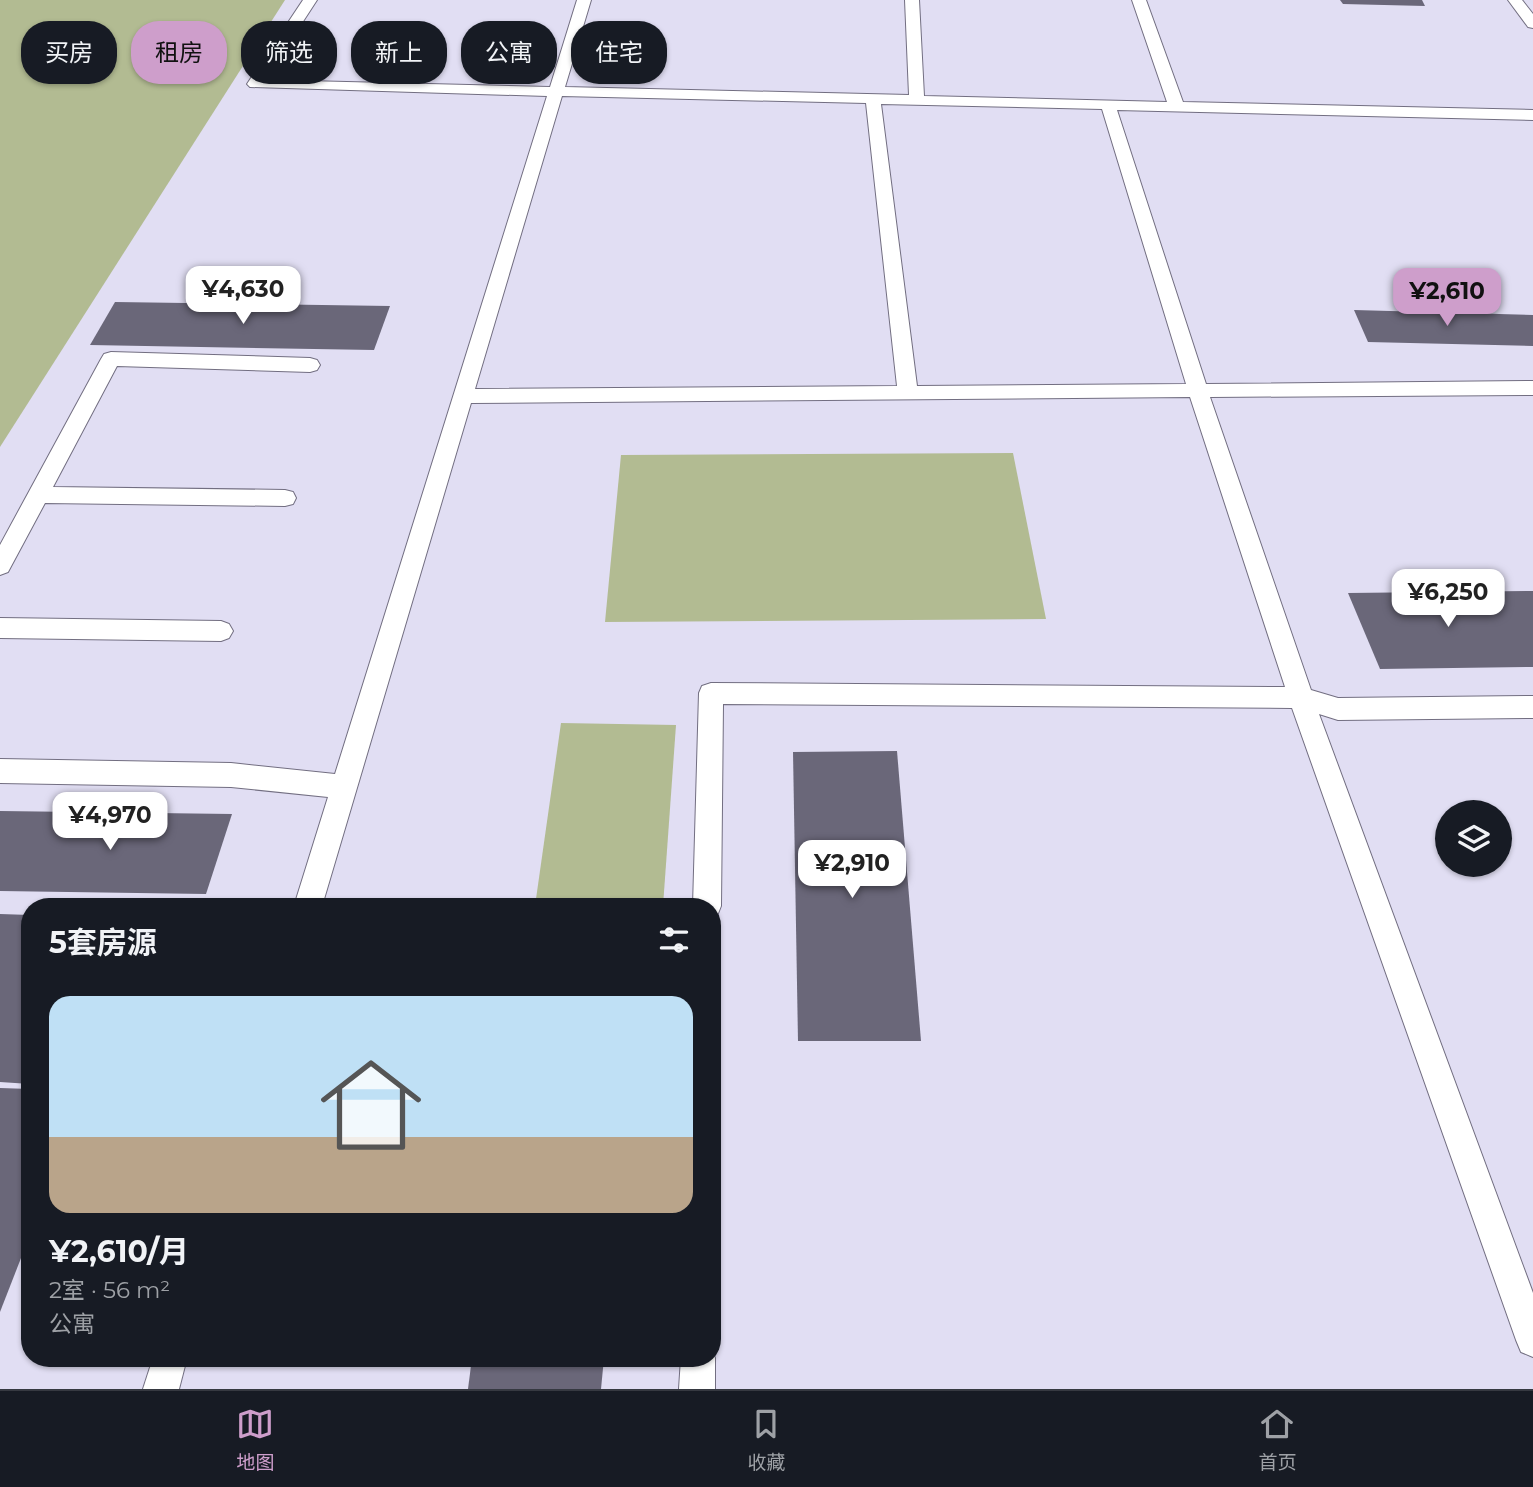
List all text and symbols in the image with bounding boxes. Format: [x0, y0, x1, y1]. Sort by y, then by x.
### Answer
chip: 买房 [21, 21, 117, 84]
chip: 租房 [131, 21, 227, 84]
chip: 筛选 [241, 21, 337, 84]
chip: 新上 [351, 21, 447, 84]
chip: 公寓 [461, 21, 557, 84]
chip: 住宅 [571, 21, 667, 84]
pin: ¥4,630 [186, 266, 300, 326]
pin: ¥2,610 [1390, 268, 1504, 328]
text: ¥4,630 [202, 275, 284, 303]
text: ¥2,610 [1409, 277, 1485, 305]
pin: ¥6,250 [1391, 570, 1505, 629]
text: ¥6,250 [1408, 578, 1488, 606]
pin: ¥4,970 [53, 792, 167, 852]
map controls [1435, 800, 1512, 877]
button: layers [1435, 800, 1512, 877]
text: ¥4,970 [68, 801, 152, 829]
pin: ¥2,910 [795, 841, 909, 900]
text: ¥2,910 [814, 849, 890, 877]
icon: filters [655, 921, 693, 959]
text: 5套房源 [49, 924, 157, 961]
icon: home [308, 1042, 434, 1168]
text: ¥2,610/月 [49, 1233, 189, 1270]
text: 2室 · 56 m² [49, 1276, 170, 1304]
text: 公寓 [49, 1310, 95, 1338]
tab: 地图 [236, 1405, 275, 1474]
tab: 收藏 [747, 1405, 786, 1474]
tab: 首页 [1258, 1405, 1297, 1474]

